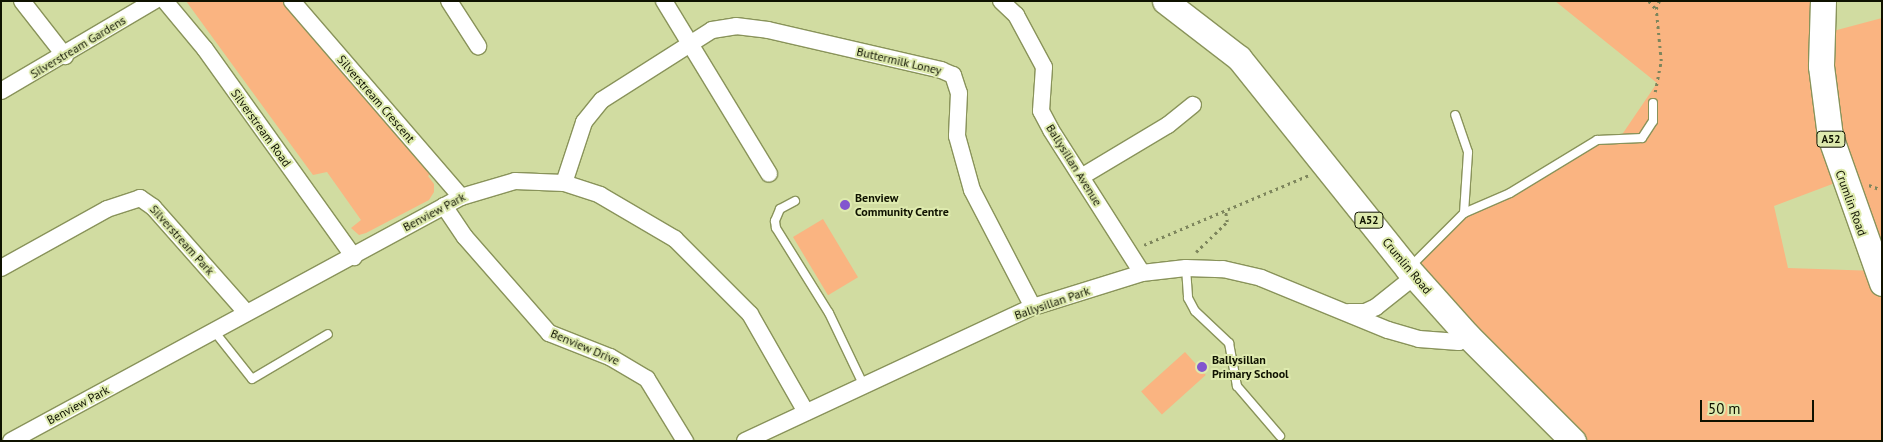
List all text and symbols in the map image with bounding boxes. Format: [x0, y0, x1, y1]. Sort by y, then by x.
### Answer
street label: Silverstream Gardens [28, 13, 128, 81]
street label: Buttermilk Loney [855, 44, 943, 78]
street label: Silverstream Crescent [334, 52, 418, 146]
street label: Silverstream Road [228, 86, 294, 170]
street label: Ballysillan Avenue [1043, 121, 1105, 209]
road number: A52 [1816, 130, 1846, 148]
street label: Crumlin Road [1832, 168, 1870, 238]
street label: Benview Park [400, 190, 468, 234]
place label: Benview Community Centre [855, 191, 949, 219]
marker: Benview Community Centre [839, 199, 851, 211]
street label: Silverstream Park [147, 202, 217, 278]
road number: A52 [1354, 212, 1384, 228]
street label: Crumlin Road [1379, 235, 1435, 297]
street label: Ballysillan Park [1012, 283, 1092, 323]
street label: Benview Drive [548, 326, 622, 368]
place label: Ballysillan Primary School [1212, 353, 1289, 381]
marker: Ballysillan Primary School [1196, 361, 1208, 373]
street label: Benview Park [44, 383, 112, 427]
scale bar [1703, 390, 1817, 422]
text: 50 m [1708, 399, 1741, 418]

